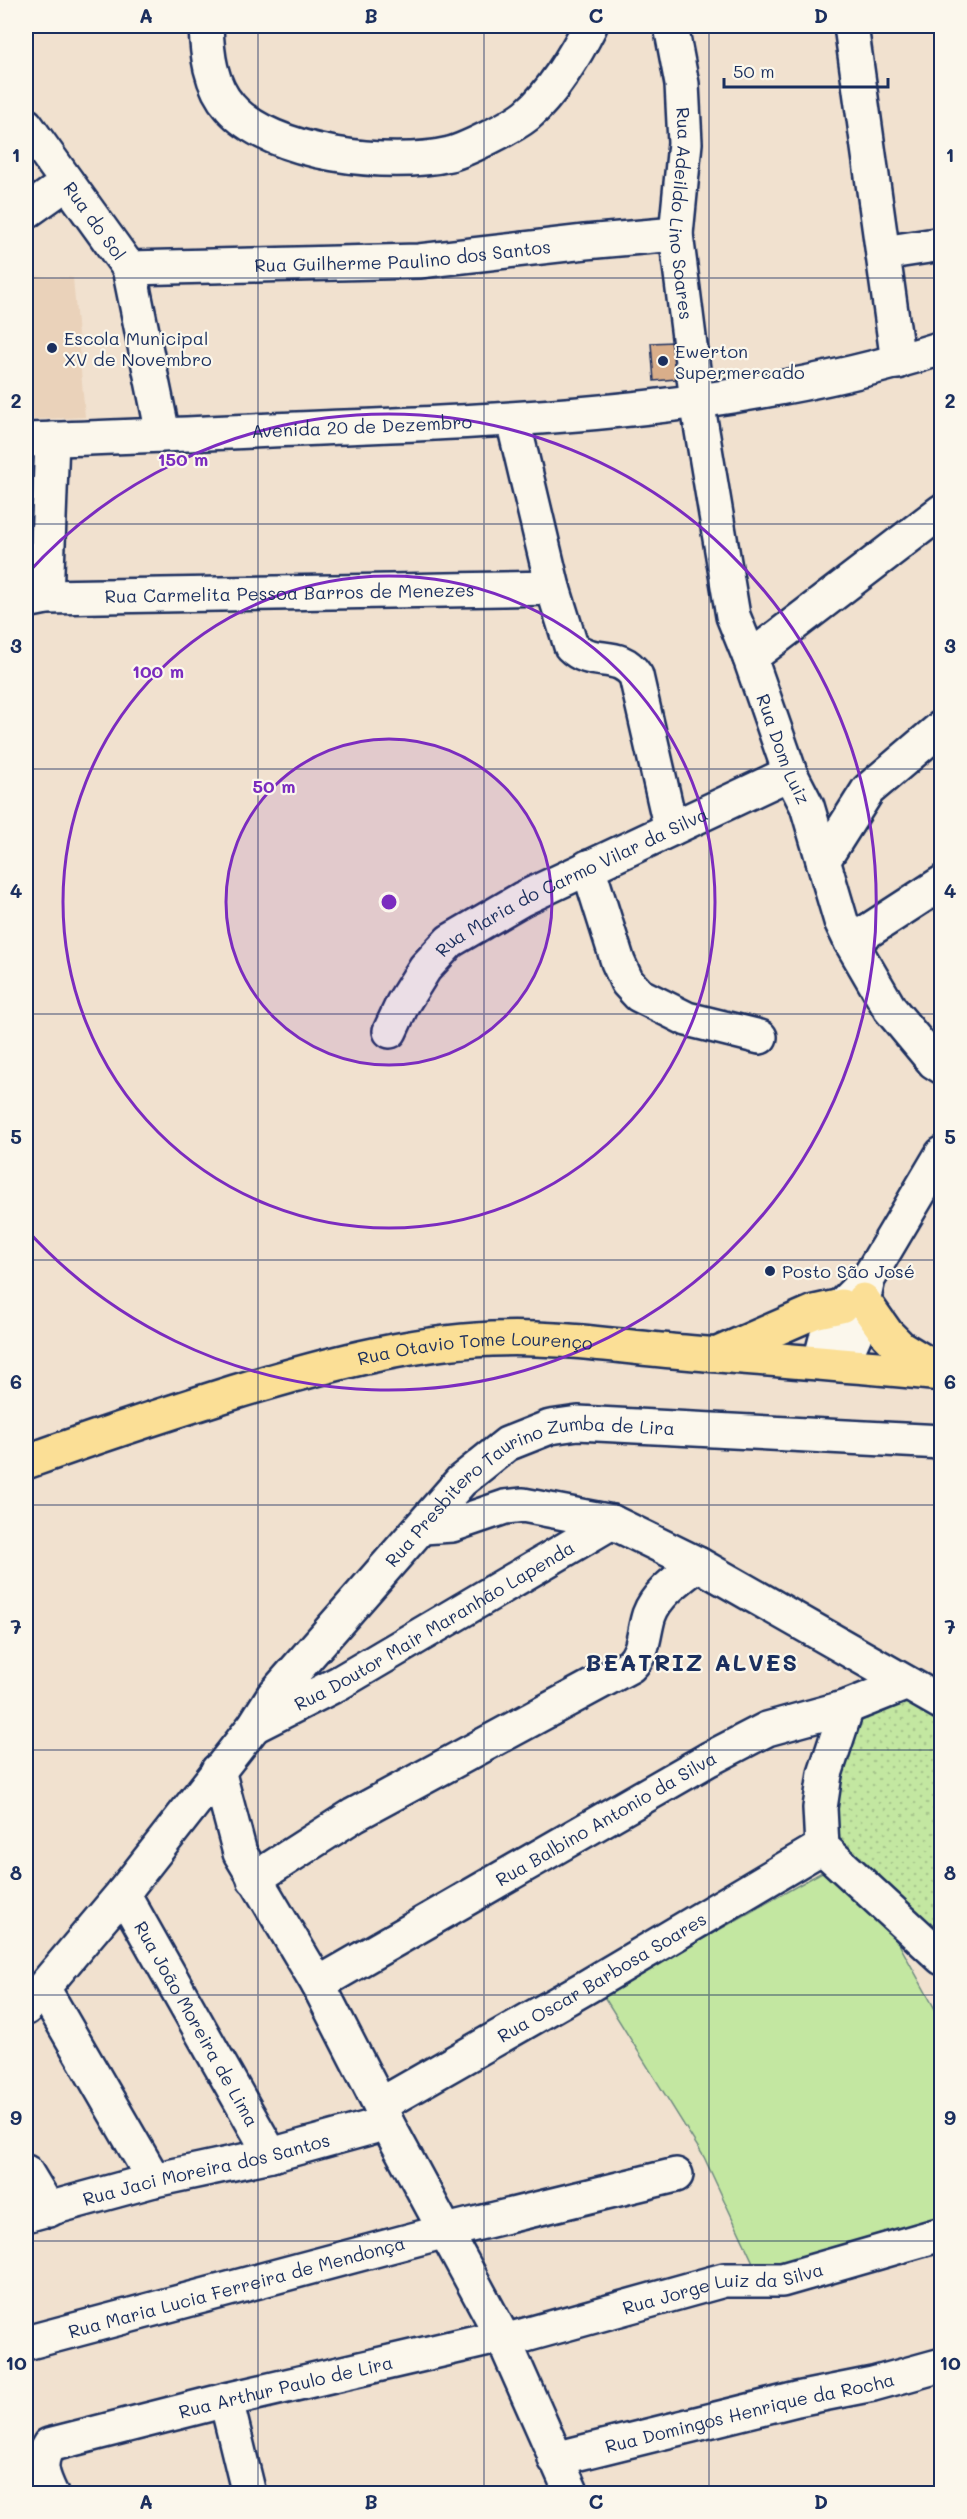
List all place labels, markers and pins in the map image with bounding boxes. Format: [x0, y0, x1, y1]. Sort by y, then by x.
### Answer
place label: Escola Municipal XV de Novembro [64, 326, 212, 371]
place label: Ewerton Supermercado [675, 339, 805, 384]
marker: Escola Municipal XV de Novembro [45, 341, 59, 355]
marker: Ewerton Supermercado [656, 354, 670, 368]
centre of rings [379, 892, 399, 912]
place label: Posto São José [782, 1259, 915, 1283]
marker: Posto São José [763, 1264, 777, 1278]

